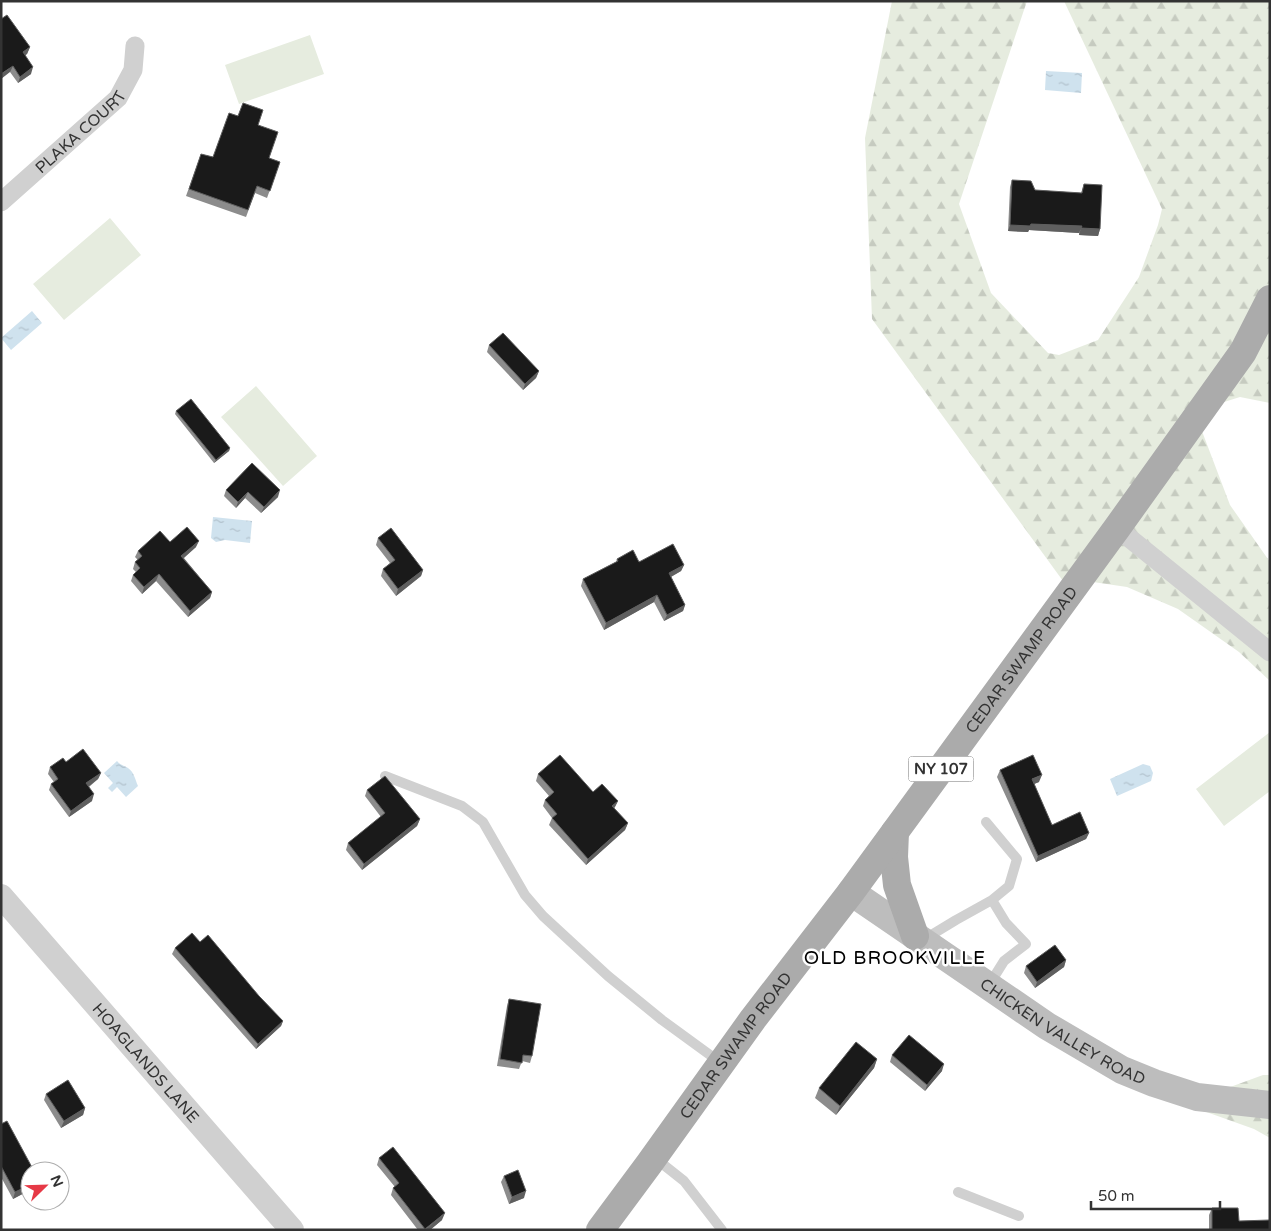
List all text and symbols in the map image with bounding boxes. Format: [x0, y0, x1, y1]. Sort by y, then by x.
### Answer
street label: PLAKA COURT [31, 87, 131, 178]
street label: CEDAR SWAMP ROAD [961, 583, 1082, 738]
road number: NY 107 [908, 756, 974, 782]
district label: OLD BROOKVILLE [804, 947, 986, 969]
street label: CEDAR SWAMP ROAD [676, 968, 796, 1123]
street label: CHICKEN VALLEY ROAD [976, 974, 1148, 1090]
street label: HOAGLANDS LANE [88, 999, 203, 1127]
north arrow [20, 1161, 70, 1211]
text: N [46, 1173, 67, 1190]
scale bar [1091, 1178, 1220, 1210]
text: 50 m [1098, 1187, 1135, 1205]

